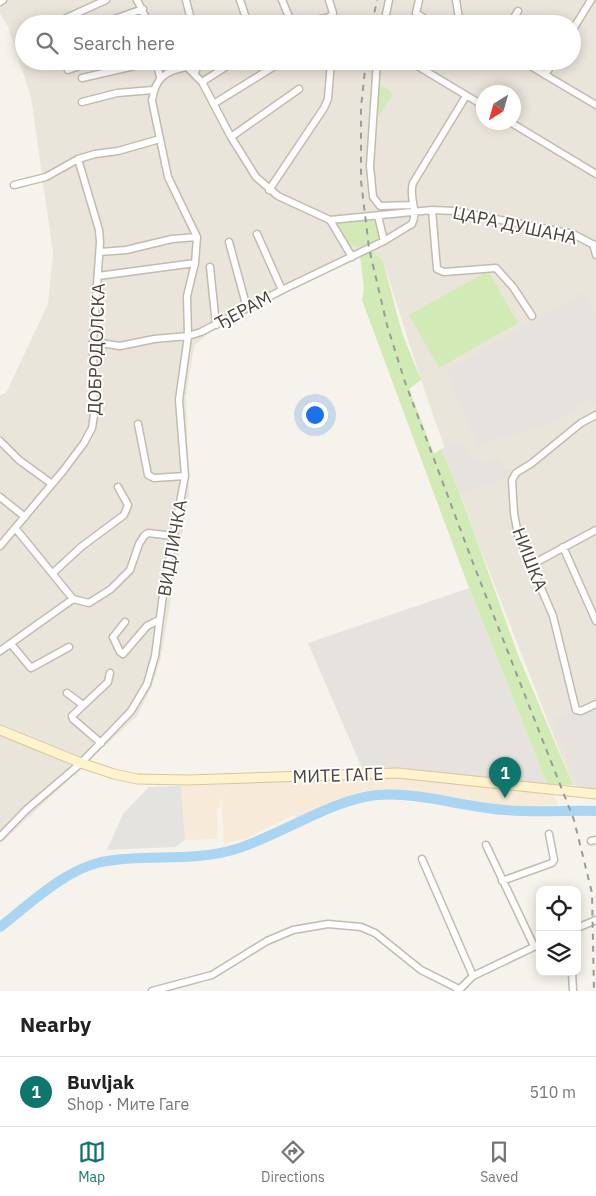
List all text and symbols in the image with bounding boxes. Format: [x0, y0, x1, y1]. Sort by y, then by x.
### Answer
search box [15, 15, 581, 70]
icon: search [33, 29, 61, 57]
text: Search here [73, 31, 175, 55]
north arrow [476, 85, 521, 130]
street label: ЦАРА ДУШАНА [451, 201, 580, 250]
street label: ДОБРОДОЛСКА [82, 282, 110, 415]
street label: ЂЕРАМ [211, 286, 275, 334]
your location [302, 402, 328, 428]
street label: ВИДЛИЧКА [152, 497, 192, 598]
street label: НИШКА [507, 524, 553, 594]
pin: 1 [489, 757, 521, 798]
street label: МИТЕ ГАГЕ [292, 762, 384, 788]
map controls [536, 886, 581, 976]
button: locate [536, 886, 581, 931]
button: layers [536, 931, 581, 976]
text: Nearby [20, 1010, 91, 1038]
text: Buvljak [67, 1070, 134, 1094]
text: 1 [31, 1082, 41, 1102]
text: 510 m [529, 1082, 576, 1102]
text: Shop · Мите Гаге [67, 1094, 189, 1114]
tab: Map [78, 1138, 106, 1186]
tab: Directions [261, 1138, 325, 1186]
tab: Saved [480, 1138, 518, 1186]

